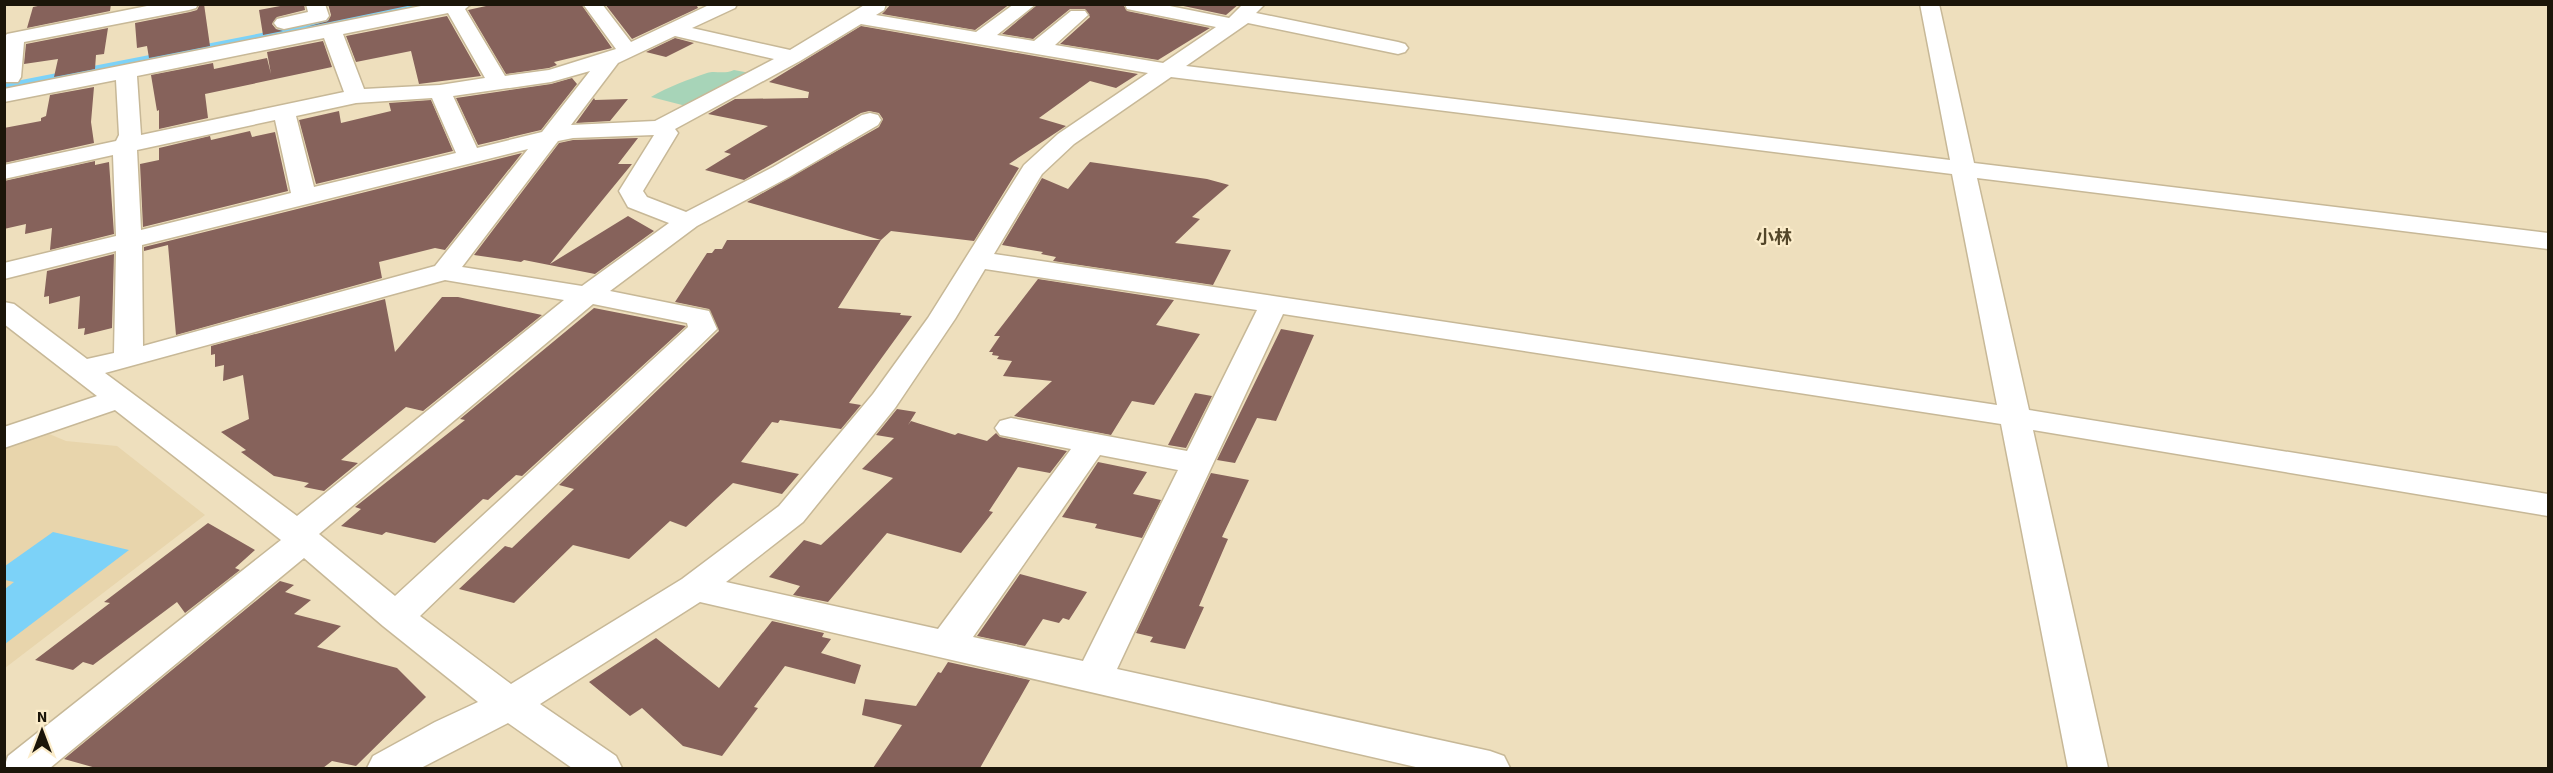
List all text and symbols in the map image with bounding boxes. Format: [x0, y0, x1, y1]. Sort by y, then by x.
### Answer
district label: 小林 [1756, 225, 1792, 250]
north arrow [12, 701, 72, 761]
text: N [37, 706, 47, 728]

